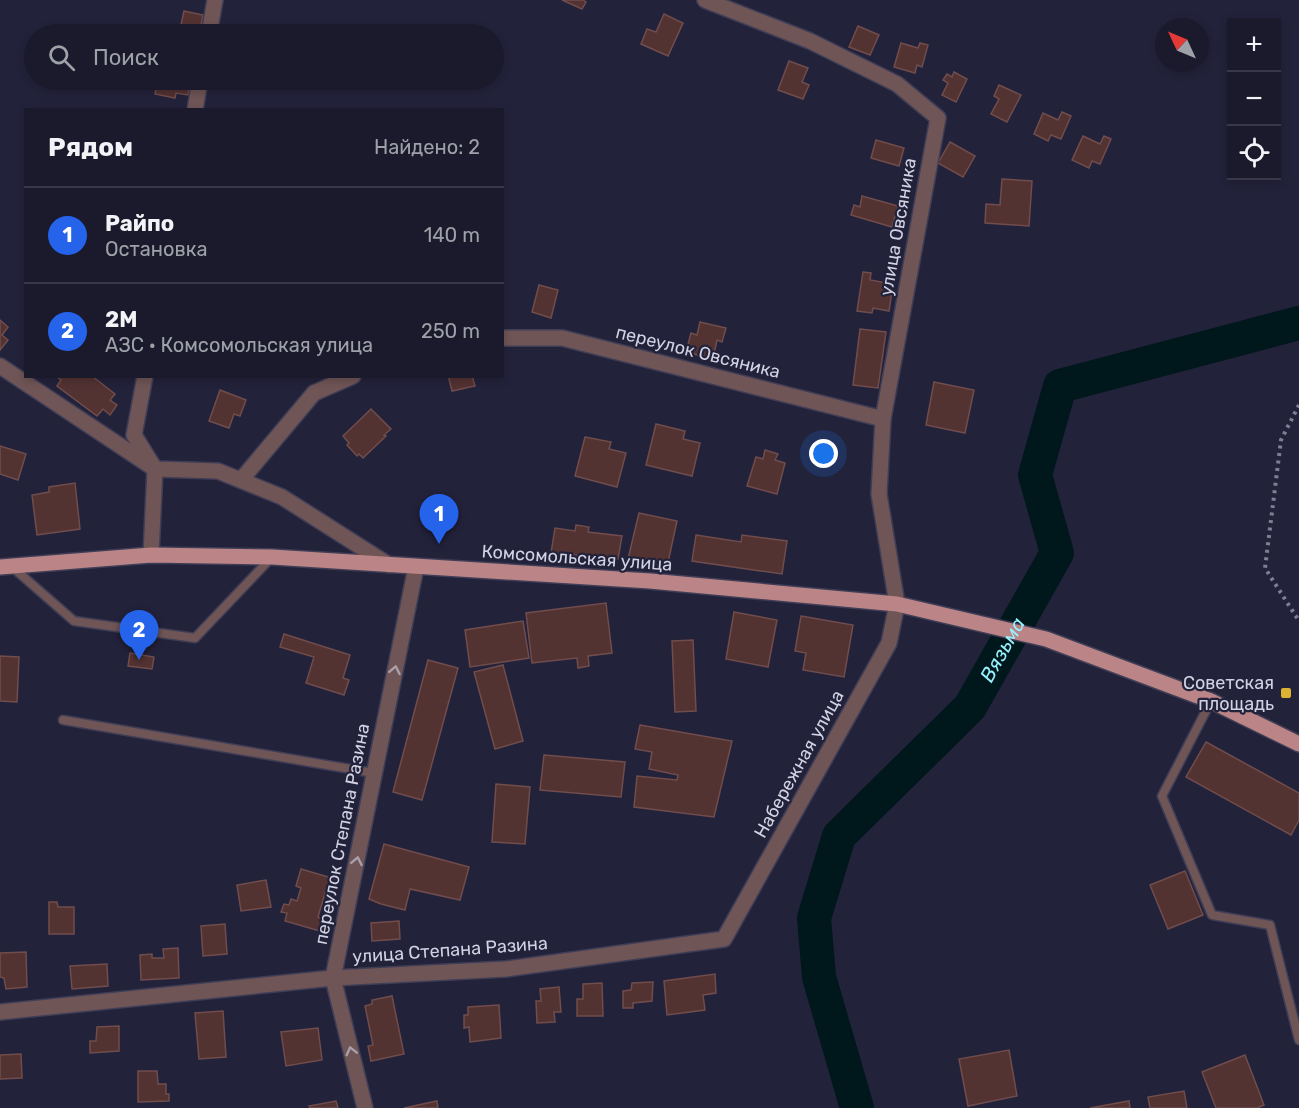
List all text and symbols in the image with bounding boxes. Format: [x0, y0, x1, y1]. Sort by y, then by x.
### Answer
north arrow [1155, 18, 1209, 72]
map controls [1227, 18, 1281, 180]
button: + [1227, 18, 1281, 72]
search box [24, 24, 504, 90]
icon: search [45, 41, 78, 74]
text: Поиск [93, 44, 159, 71]
button: − [1227, 72, 1281, 126]
button: locate [1227, 126, 1281, 180]
text: Рядом [48, 132, 133, 163]
text: Найдено: 2 [374, 135, 480, 159]
street label: улица Овсяника [875, 156, 921, 298]
text: Райпо [105, 210, 174, 237]
text: 1 [63, 223, 72, 247]
text: 140 m [424, 223, 480, 247]
text: Остановка [105, 237, 208, 261]
text: 2М [105, 306, 138, 333]
text: 2 [61, 319, 74, 343]
text: 250 m [421, 319, 480, 343]
street label: переулок Овсяника [613, 321, 783, 383]
text: АЗС · Комсомольская улица [105, 333, 373, 357]
your location [809, 439, 838, 468]
pin: 1 [420, 494, 458, 544]
street label: Комсомольская улица [481, 540, 673, 576]
pin: 2 [120, 610, 158, 660]
water label: Вязьма [975, 613, 1030, 686]
one-way arrow [388, 665, 401, 675]
place label: Советская площадь [1183, 672, 1274, 715]
street label: Набережная улица [749, 686, 849, 842]
marker: Советская площадь [1279, 686, 1293, 700]
street label: переулок Степана Разина [310, 721, 374, 947]
one-way arrow [349, 856, 362, 866]
street label: улица Степана Разина [352, 932, 548, 968]
one-way arrow [345, 1046, 358, 1056]

